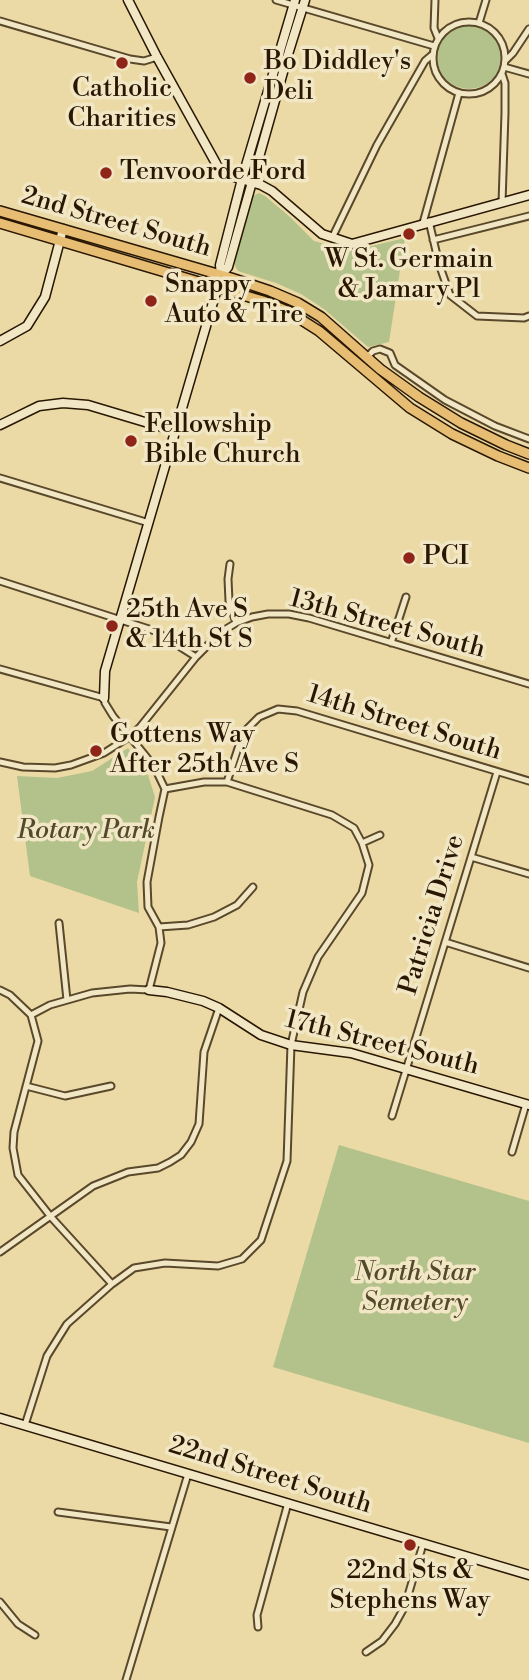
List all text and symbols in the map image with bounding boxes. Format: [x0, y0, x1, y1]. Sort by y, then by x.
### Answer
place label: Bo Diddley's Deli [264, 47, 411, 108]
marker: Catholic Charities [114, 55, 130, 71]
marker: Bo Diddley's Deli [242, 70, 258, 86]
place label: Catholic Charities [68, 74, 176, 136]
place label: Tenvoorde Ford [120, 157, 306, 189]
marker: Tenvoorde Ford [98, 165, 114, 181]
street label: 2nd Street South [18, 181, 214, 265]
marker: W St. Germain & Jamary Pl [401, 226, 417, 242]
place label: W St. Germain & Jamary Pl [325, 245, 493, 306]
place label: Snappy Auto & Tire [165, 270, 303, 332]
marker: Snappy Auto & Tire [143, 293, 159, 309]
place label: Fellowship Bible Church [145, 410, 300, 472]
marker: Fellowship Bible Church [123, 433, 139, 449]
place label: PCI [423, 542, 468, 574]
marker: PCI [401, 550, 417, 566]
street label: 13th Street South [286, 584, 488, 666]
place label: 25th Ave S & 14th St S [126, 595, 253, 656]
marker: 25th Ave S & 14th St S [104, 618, 120, 634]
street label: 14th Street South [303, 680, 505, 768]
place label: Gottens Way After 25th Ave S [110, 720, 299, 782]
marker: Gottens Way After 25th Ave S [88, 743, 104, 759]
park label: Rotary Park [17, 816, 155, 848]
street label: Patricia Drive [394, 831, 472, 999]
street label: 17th Street South [282, 1005, 482, 1083]
park label: North Star Semetery [354, 1258, 476, 1320]
street label: 22nd Street South [165, 1430, 375, 1522]
marker: 22nd Sts & Stephens Way [402, 1537, 418, 1553]
place label: 22nd Sts & Stephens Way [330, 1556, 490, 1618]

